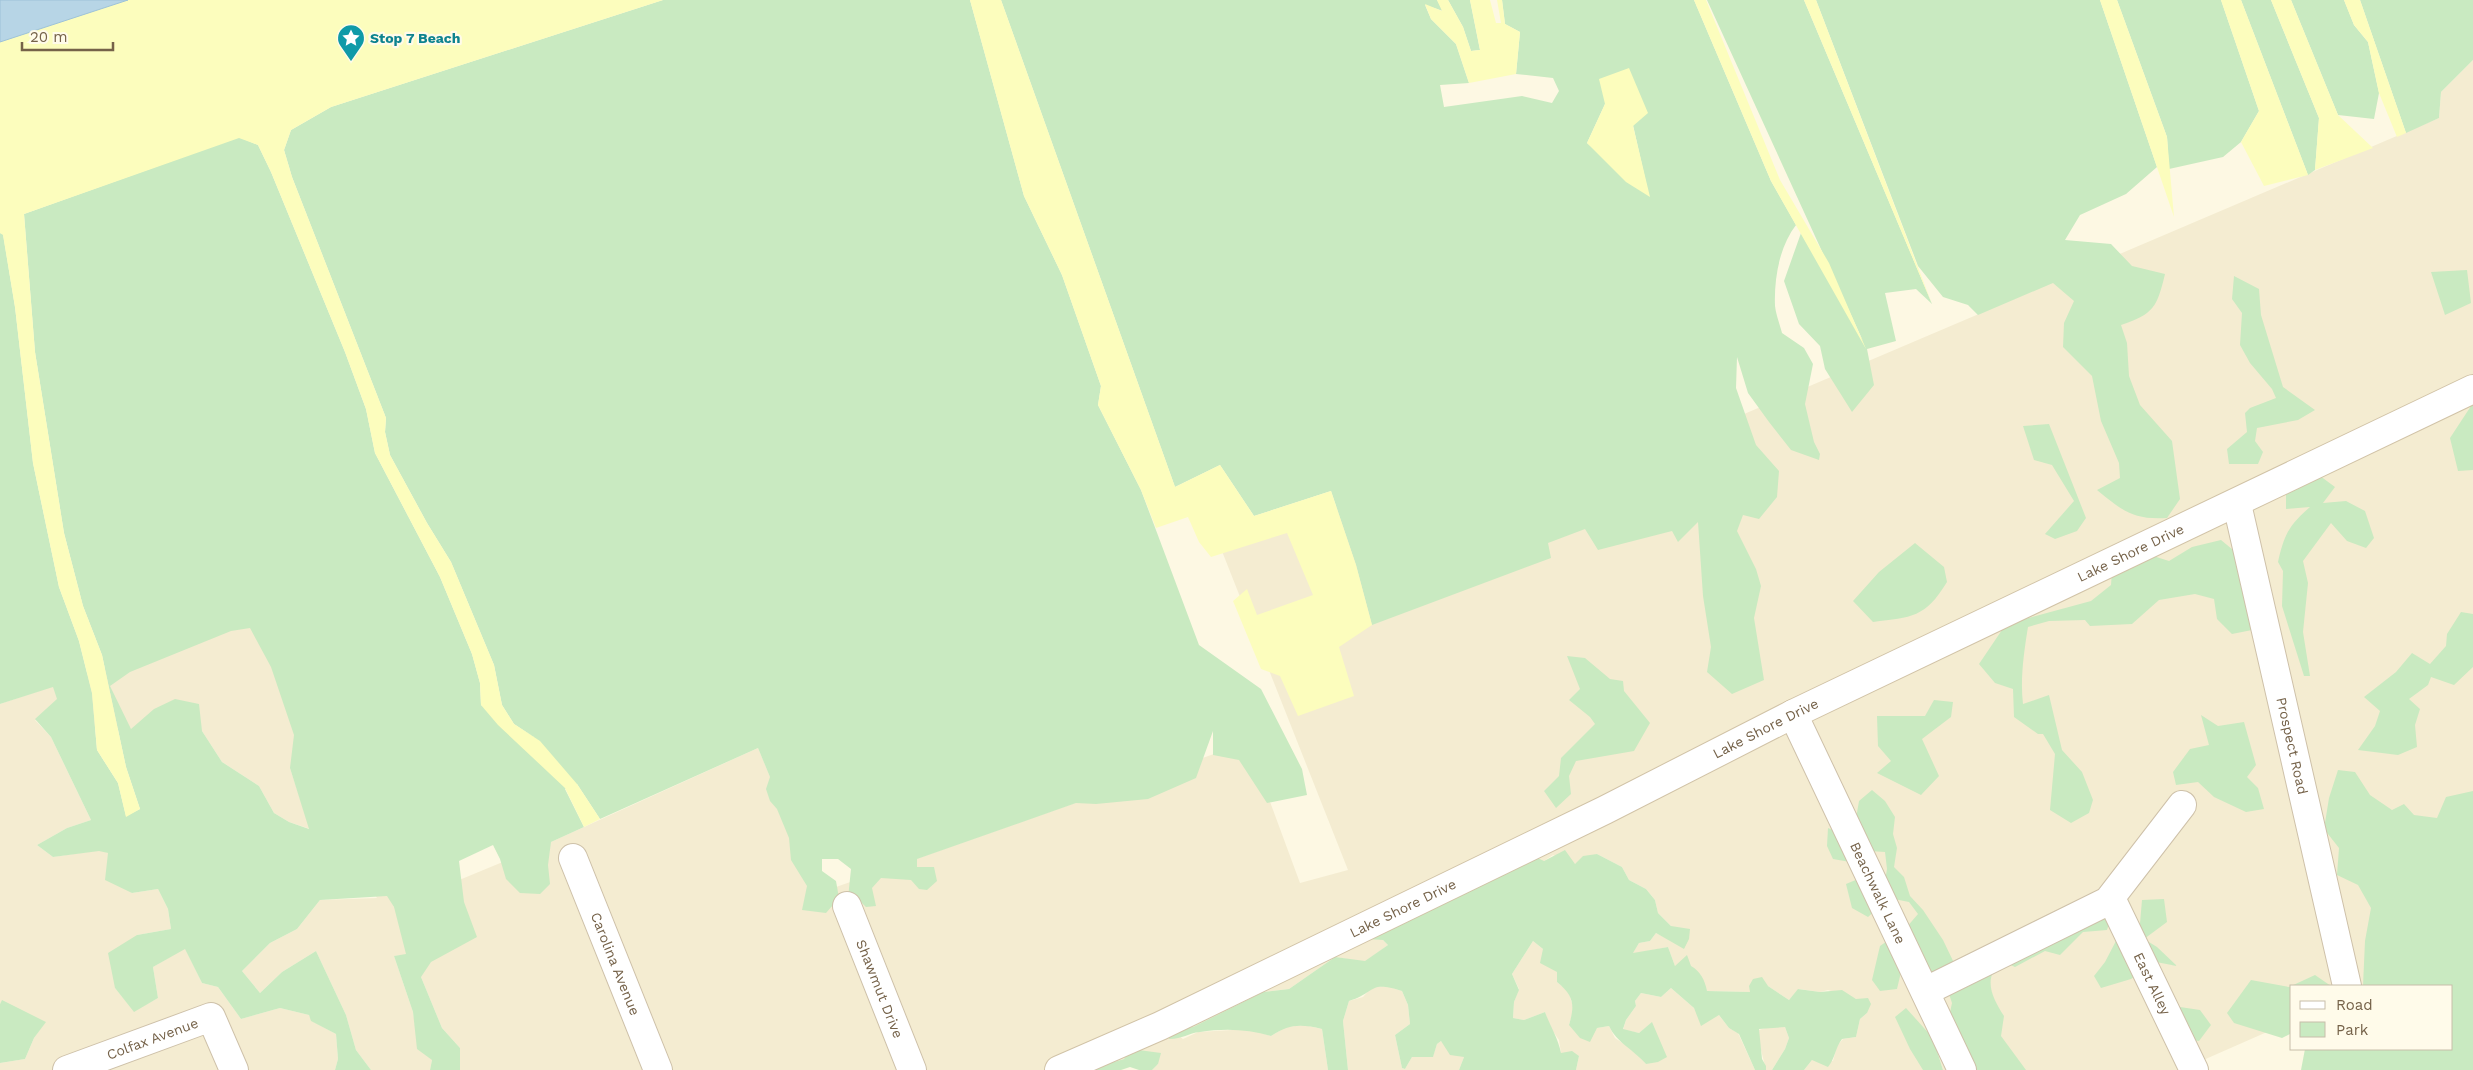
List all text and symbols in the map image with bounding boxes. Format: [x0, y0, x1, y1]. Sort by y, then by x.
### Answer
scale bar [22, 20, 114, 52]
place icon: Stop 7 Beach [336, 23, 366, 62]
text: 20 m [30, 28, 68, 46]
place label: Stop 7 Beach [370, 30, 460, 46]
street label: Lake Shore Drive [2075, 520, 2186, 585]
street label: Lake Shore Drive [1710, 695, 1821, 762]
street label: Prospect Road [2273, 696, 2311, 796]
street label: Beachwalk Lane [1847, 839, 1909, 946]
street label: Lake Shore Drive [1347, 876, 1458, 941]
street label: Carolina Avenue [588, 910, 643, 1018]
street label: Shawmut Drive [853, 937, 907, 1040]
street label: East Alley [2130, 950, 2174, 1018]
legend [2290, 985, 2453, 1050]
text: Road [2336, 996, 2373, 1014]
street label: Colfax Avenue [104, 1014, 200, 1063]
text: Park [2336, 1021, 2369, 1039]

